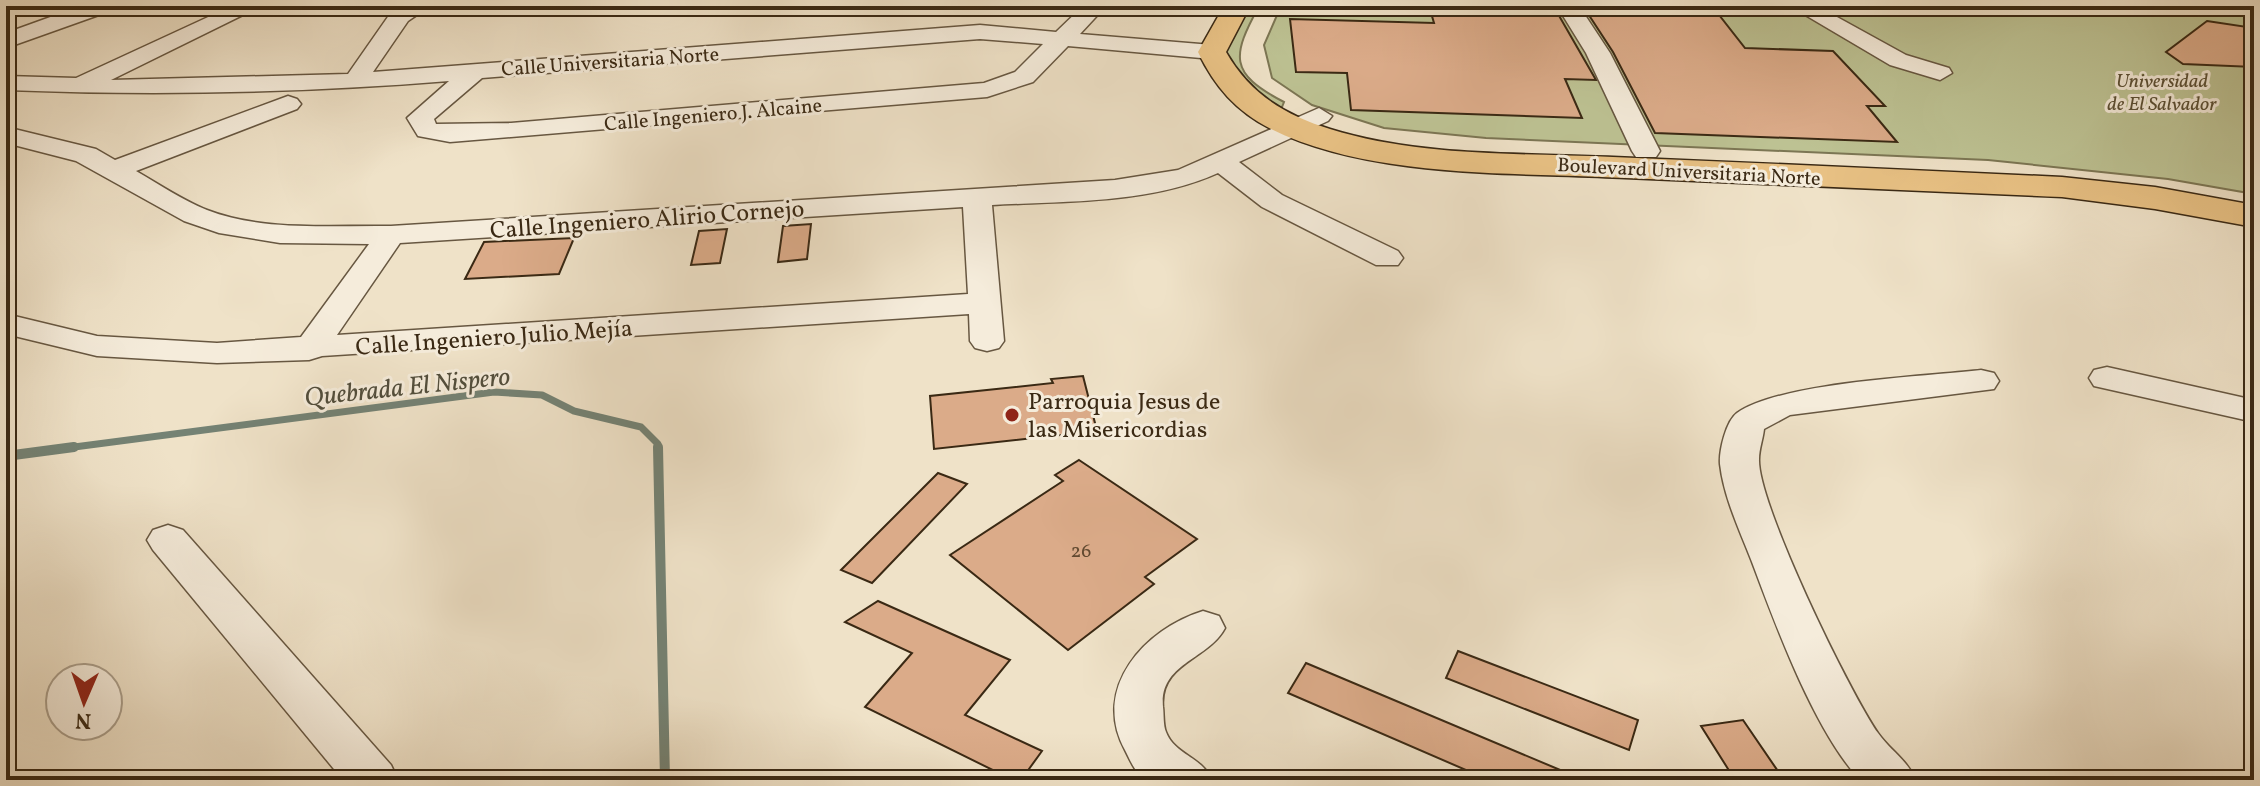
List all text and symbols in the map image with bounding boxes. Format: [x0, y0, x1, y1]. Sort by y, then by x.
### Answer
street label: Calle Universitaria Norte [500, 41, 720, 85]
park label: Universidad de El Salvador [2107, 68, 2217, 119]
street label: Calle Ingeniero J. Alcaine [603, 93, 823, 139]
street label: Boulevard Universitaria Norte [1557, 152, 1821, 194]
street label: Calle Ingeniero Alirio Cornejo [489, 193, 805, 249]
street label: Calle Ingeniero Julio Mejía [354, 312, 634, 366]
water label: Quebrada El Nispero [303, 359, 512, 417]
place label: Parroquia Jesus de las Misericordias [1028, 386, 1220, 448]
marker: Parroquia Jesus de las Misericordias [1003, 406, 1021, 424]
house number: 26 [1071, 538, 1091, 566]
north arrow [44, 662, 124, 742]
text: N [75, 704, 92, 735]

